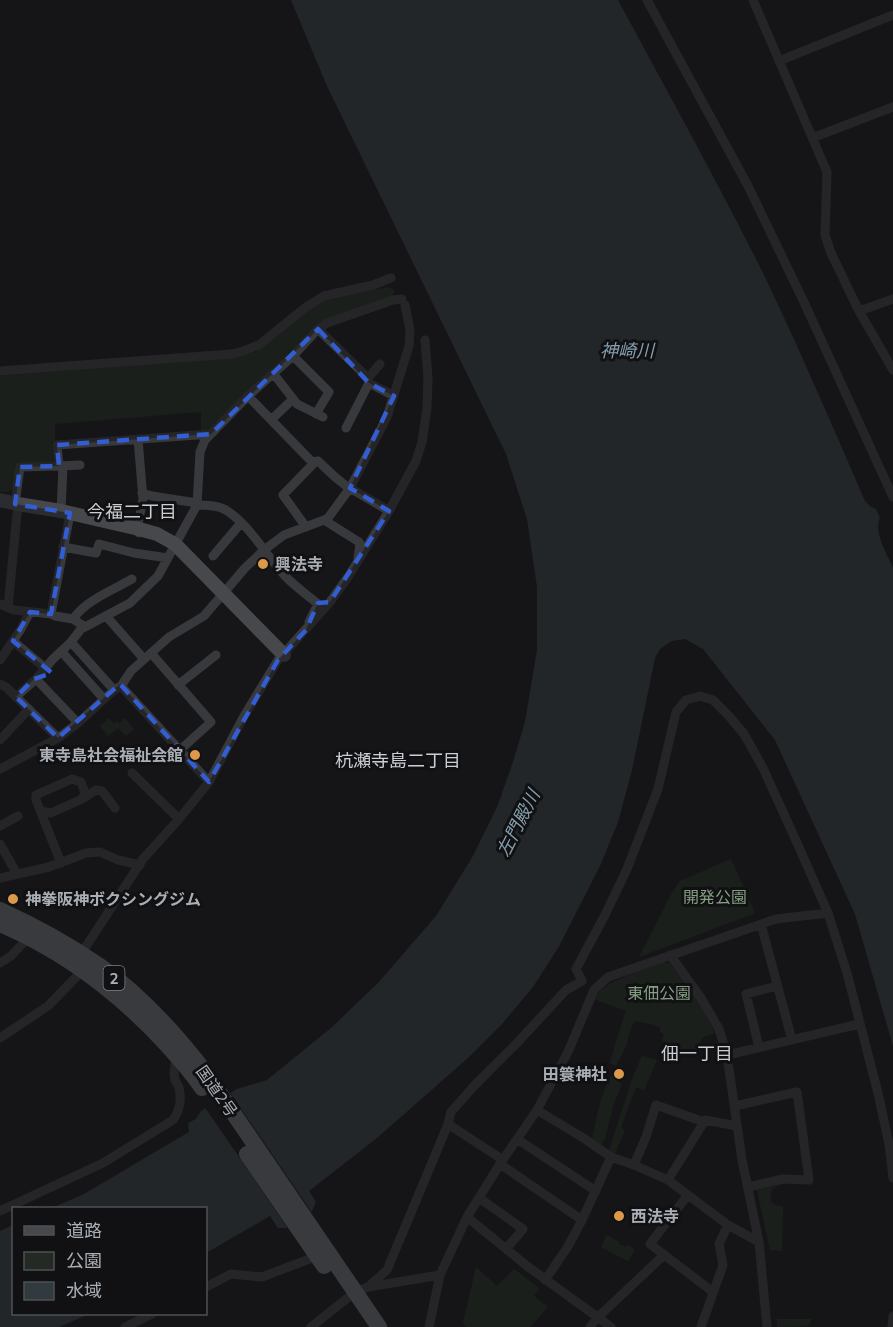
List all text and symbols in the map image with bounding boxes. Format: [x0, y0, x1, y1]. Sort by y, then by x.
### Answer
water label: 神崎川 [600, 339, 656, 362]
district label: 今福二丁目 [87, 500, 177, 523]
place label: 興法寺 [275, 554, 323, 574]
marker: 興法寺 [256, 557, 270, 571]
place label: 東寺島社会福祉会館 [39, 745, 183, 765]
marker: 東寺島社会福祉会館 [188, 748, 202, 762]
district label: 杭瀬寺島二丁目 [335, 749, 461, 772]
water label: 左門殿川 [491, 784, 545, 860]
park label: 開発公園 [683, 887, 747, 907]
place label: 神拳阪神ボクシングジム [25, 889, 201, 909]
marker: 神拳阪神ボクシングジム [6, 892, 20, 906]
road number: 2 [104, 966, 124, 990]
park label: 東佃公園 [627, 983, 691, 1003]
district label: 佃一丁目 [661, 1042, 733, 1065]
street label: 国道2号 [192, 1062, 242, 1120]
place label: 田簑神社 [543, 1064, 607, 1084]
marker: 田簑神社 [612, 1067, 626, 1081]
place label: 西法寺 [631, 1206, 679, 1226]
legend [12, 1207, 207, 1315]
marker: 西法寺 [612, 1209, 626, 1223]
text: 道路 [66, 1219, 102, 1242]
text: 公園 [66, 1249, 102, 1272]
text: 水域 [66, 1279, 102, 1302]

